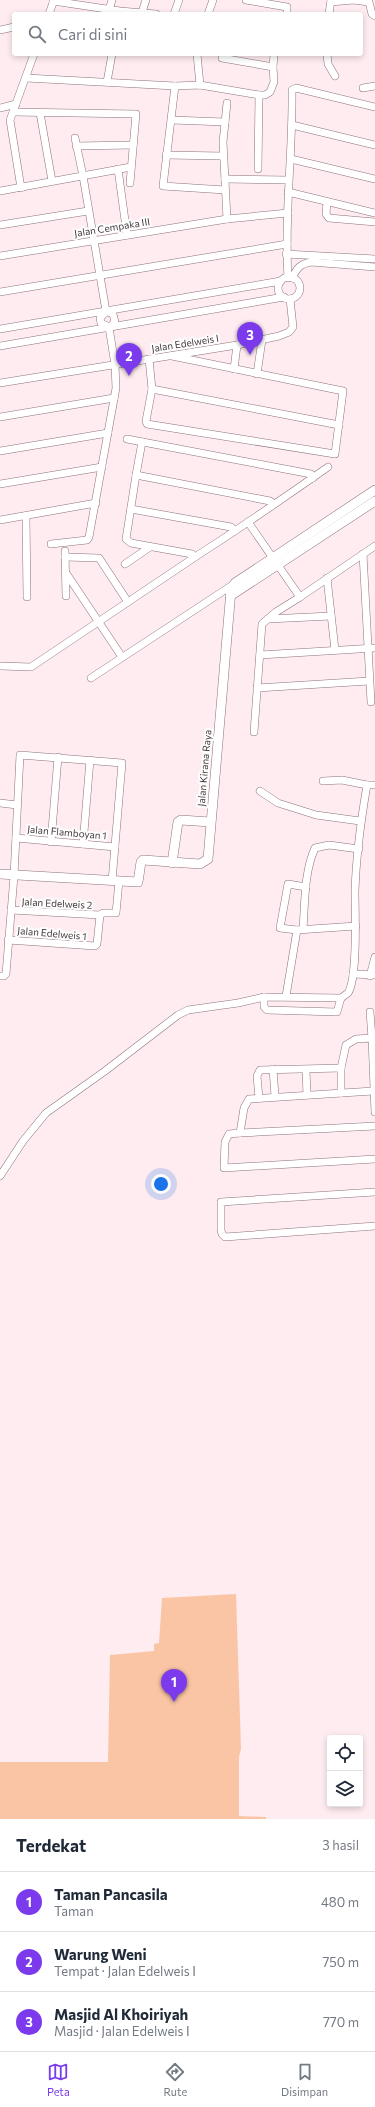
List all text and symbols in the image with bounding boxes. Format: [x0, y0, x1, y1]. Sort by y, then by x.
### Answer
search box [12, 12, 363, 56]
icon: search [26, 23, 48, 45]
text: Cari di sini [58, 25, 127, 43]
street label: Jalan Cempaka III [73, 215, 151, 239]
pin: 3 [237, 322, 263, 355]
street label: Jalan Edelweis I [150, 332, 220, 354]
pin: 2 [116, 343, 142, 376]
street label: Jalan Kirana Raya [195, 729, 213, 807]
street label: Jalan Flamboyan 1 [27, 823, 107, 841]
street label: Jalan Edelweis 2 [21, 895, 93, 911]
street label: Jalan Edelweis 1 [17, 924, 87, 942]
your location [151, 1174, 171, 1194]
pin: 1 [161, 1669, 187, 1702]
map controls [327, 1735, 363, 1807]
button: locate [327, 1735, 363, 1771]
button: layers [327, 1771, 363, 1807]
text: Terdekat [16, 1835, 86, 1856]
text: 3 hasil [322, 1837, 359, 1853]
text: Taman Pancasila [54, 1885, 168, 1903]
text: 1 [26, 1894, 32, 1910]
text: 480 m [321, 1894, 359, 1910]
text: Taman [54, 1903, 94, 1919]
text: Warung Weni [54, 1945, 147, 1963]
text: 2 [25, 1954, 33, 1970]
text: 750 m [322, 1954, 359, 1970]
text: Tempat · Jalan Edelweis I [54, 1963, 196, 1979]
text: Masjid Al Khoiriyah [54, 2005, 188, 2023]
text: 3 [25, 2014, 33, 2030]
text: 770 m [323, 2014, 359, 2030]
text: Masjid · Jalan Edelweis I [54, 2023, 190, 2039]
tab: Peta [47, 2061, 70, 2098]
tab: Rute [164, 2061, 187, 2098]
tab: Disimpan [281, 2061, 328, 2098]

